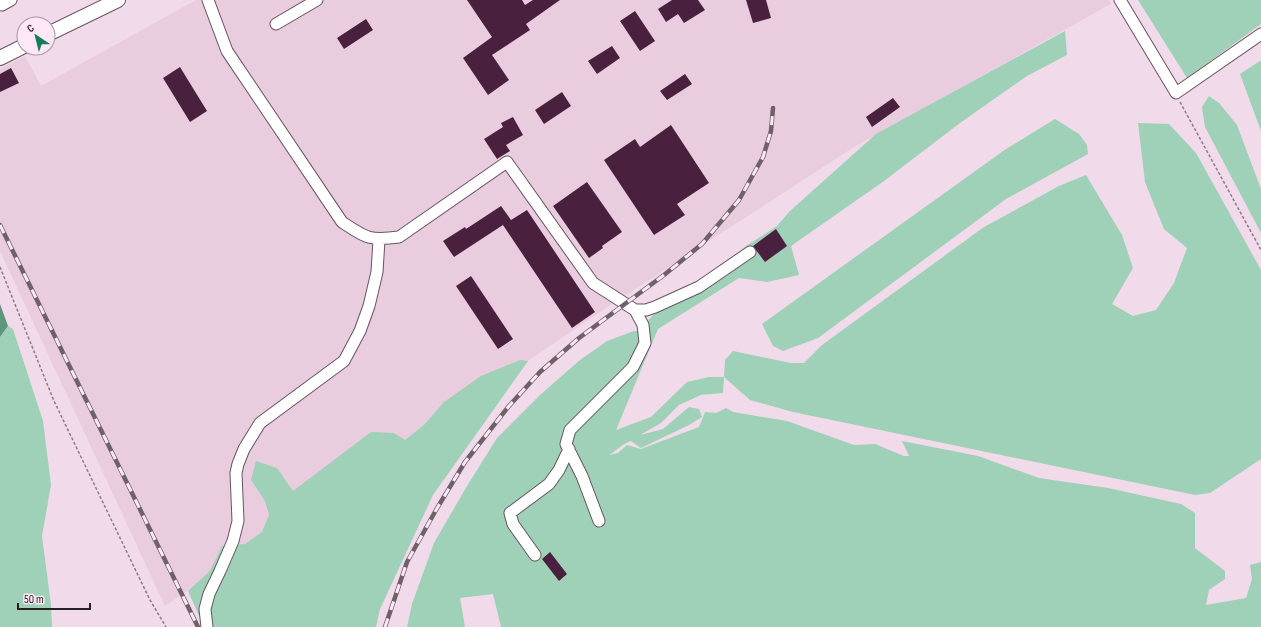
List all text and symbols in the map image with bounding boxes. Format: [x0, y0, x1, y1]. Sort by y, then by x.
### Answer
north arrow [16, 16, 56, 56]
text: С [25, 21, 37, 35]
scale bar [18, 585, 90, 611]
text: 50 m [24, 592, 44, 607]

